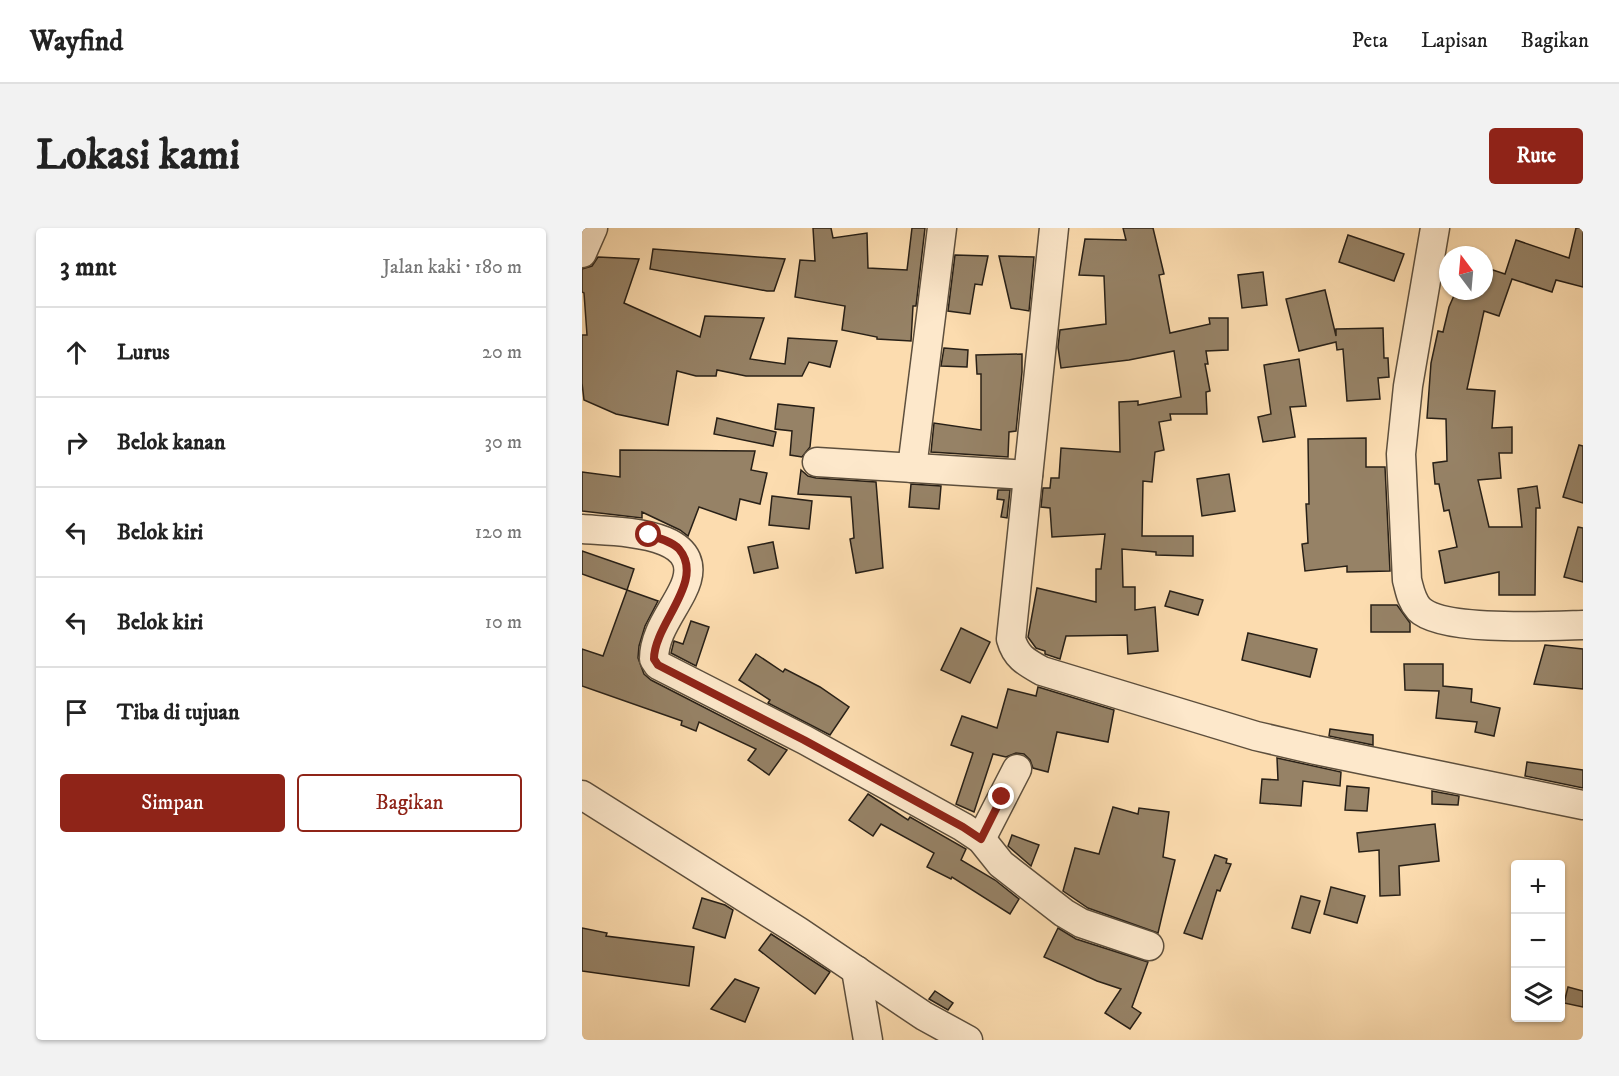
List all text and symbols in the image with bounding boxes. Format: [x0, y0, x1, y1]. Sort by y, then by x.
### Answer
text: Wayfind [30, 24, 123, 59]
text: Peta [1352, 28, 1388, 54]
text: Lapisan [1421, 28, 1488, 54]
text: Bagikan [1521, 28, 1589, 54]
button: Rute [1489, 128, 1583, 184]
text: Lokasi kami [36, 130, 240, 182]
north arrow [1439, 246, 1493, 300]
text: 3 mnt [60, 251, 117, 284]
text: Jalan kaki · 180 m [382, 255, 522, 280]
icon: ahead [60, 336, 93, 369]
text: Lurus [117, 339, 170, 366]
text: 20 m [482, 340, 522, 365]
icon: right [60, 426, 93, 459]
text: Belok kanan [117, 429, 225, 456]
text: 30 m [484, 430, 522, 455]
icon: left [60, 516, 93, 549]
text: Belok kiri [117, 519, 203, 546]
text: 120 m [475, 520, 522, 545]
route start [635, 521, 661, 547]
icon: left [60, 606, 93, 639]
text: Belok kiri [117, 609, 203, 636]
text: 10 m [485, 610, 522, 635]
icon: arrive [60, 696, 93, 729]
text: Tiba di tujuan [117, 699, 239, 726]
button: Simpan [60, 774, 285, 832]
button: Bagikan [297, 774, 522, 832]
route end [988, 783, 1014, 809]
map controls [1511, 860, 1565, 1022]
button: + [1511, 860, 1565, 914]
button: − [1511, 914, 1565, 968]
button: layers [1511, 968, 1565, 1022]

